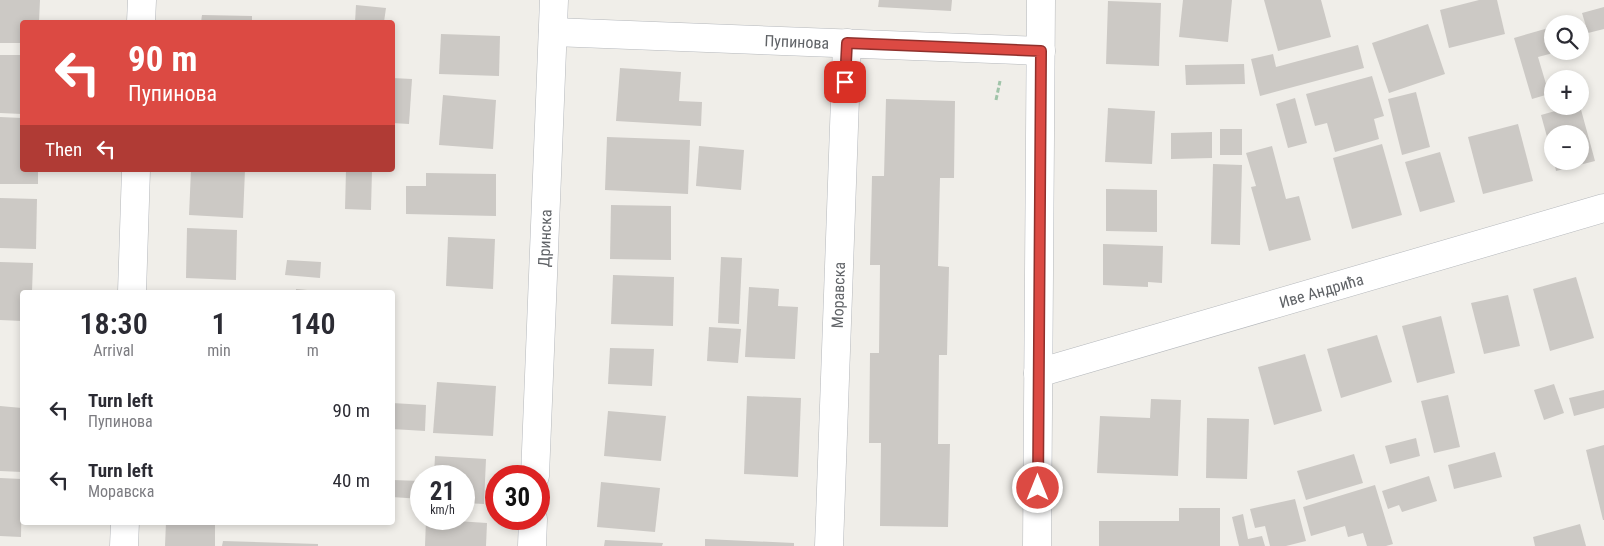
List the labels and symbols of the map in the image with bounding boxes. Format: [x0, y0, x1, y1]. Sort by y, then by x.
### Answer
street label: Пупинова [764, 31, 830, 52]
pin [824, 61, 866, 103]
street label: Дринска [534, 209, 555, 267]
street label: Моравска [827, 262, 849, 329]
street label: Иве Андрића [1277, 269, 1366, 312]
position arrow [1011, 461, 1063, 513]
speed limit sign: 30 [485, 465, 550, 530]

